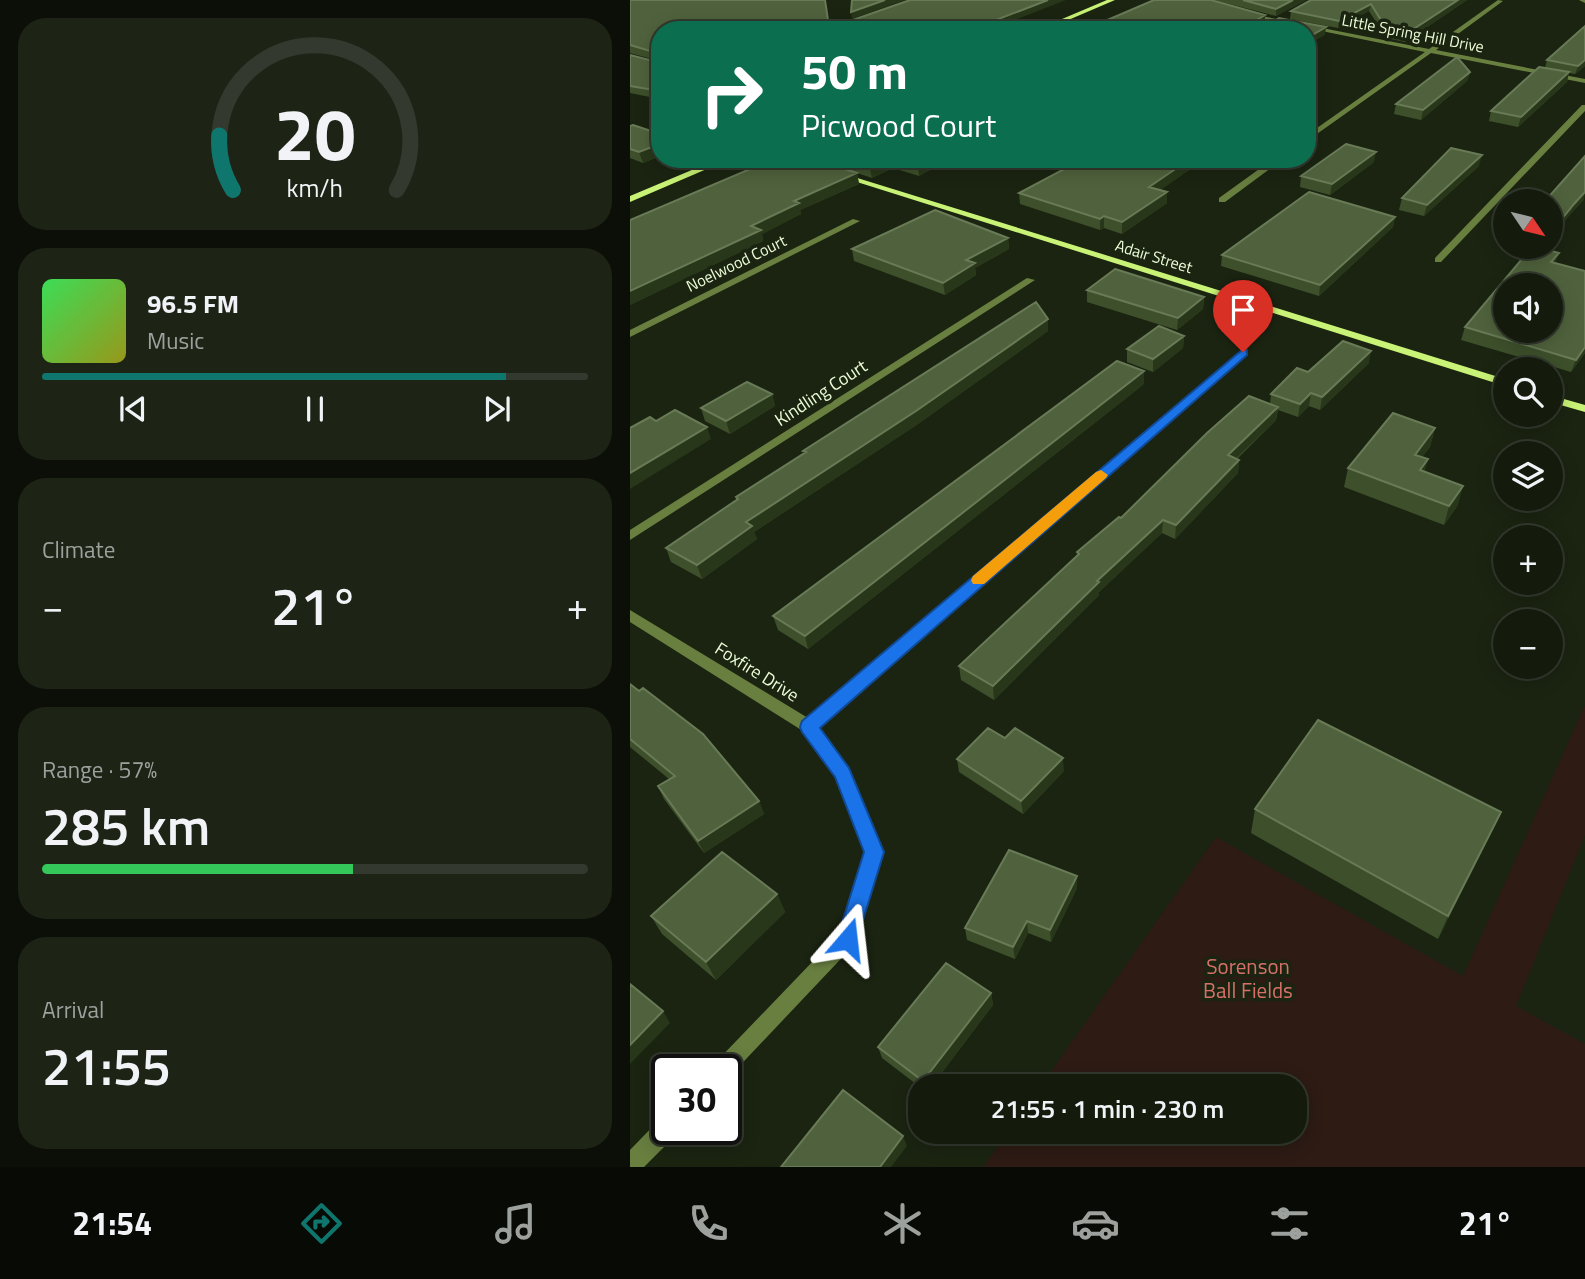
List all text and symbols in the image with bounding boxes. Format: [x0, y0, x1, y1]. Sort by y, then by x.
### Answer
street label: Little Spring Hill Drive [1340, 7, 1486, 59]
text: 50 m [801, 33, 908, 108]
icon: right [686, 49, 777, 140]
text: 20 [274, 78, 356, 188]
text: Picwood Court [801, 101, 996, 149]
text: km/h [287, 169, 343, 207]
north arrow [1493, 189, 1563, 259]
map controls [1493, 189, 1563, 679]
street label: Noelwood Court [682, 228, 790, 298]
street label: Adair Street [1112, 233, 1196, 279]
button: sound [1493, 273, 1563, 343]
pin [1213, 280, 1273, 352]
text: 96.5 FM [147, 284, 239, 323]
icon: arrive [1224, 291, 1262, 329]
text: Music [147, 323, 204, 358]
street label: Kindling Court [769, 352, 873, 433]
button: search [1493, 357, 1563, 427]
icon: previous [114, 390, 152, 428]
icon: pause [296, 390, 334, 428]
icon: next [478, 390, 516, 428]
button: layers [1493, 441, 1563, 511]
button: + [1493, 525, 1563, 595]
text: Climate [42, 532, 115, 567]
text: 21° [271, 566, 359, 645]
text: − [42, 577, 63, 635]
text: + [567, 577, 588, 635]
button: − [1493, 609, 1563, 679]
street label: Foxfire Drive [710, 635, 805, 708]
text: Range · 57% [42, 752, 157, 787]
text: 285 km [42, 786, 210, 865]
position arrow [811, 902, 885, 976]
park label: Sorenson Ball Fields [1203, 950, 1293, 1006]
text: Arrival [42, 992, 104, 1027]
text: 21:55 [42, 1026, 171, 1105]
speed limit sign: 30 [651, 1054, 742, 1145]
text: 21:55 · 1 min · 230 m [991, 1089, 1224, 1128]
text: 21:54 [72, 1199, 152, 1247]
icon: directions [297, 1199, 346, 1248]
icon: music [491, 1199, 540, 1248]
icon: phone [684, 1199, 733, 1248]
icon: climate [878, 1199, 927, 1248]
icon: car [1071, 1199, 1120, 1248]
icon: filters [1265, 1199, 1314, 1248]
text: 21° [1459, 1199, 1513, 1247]

